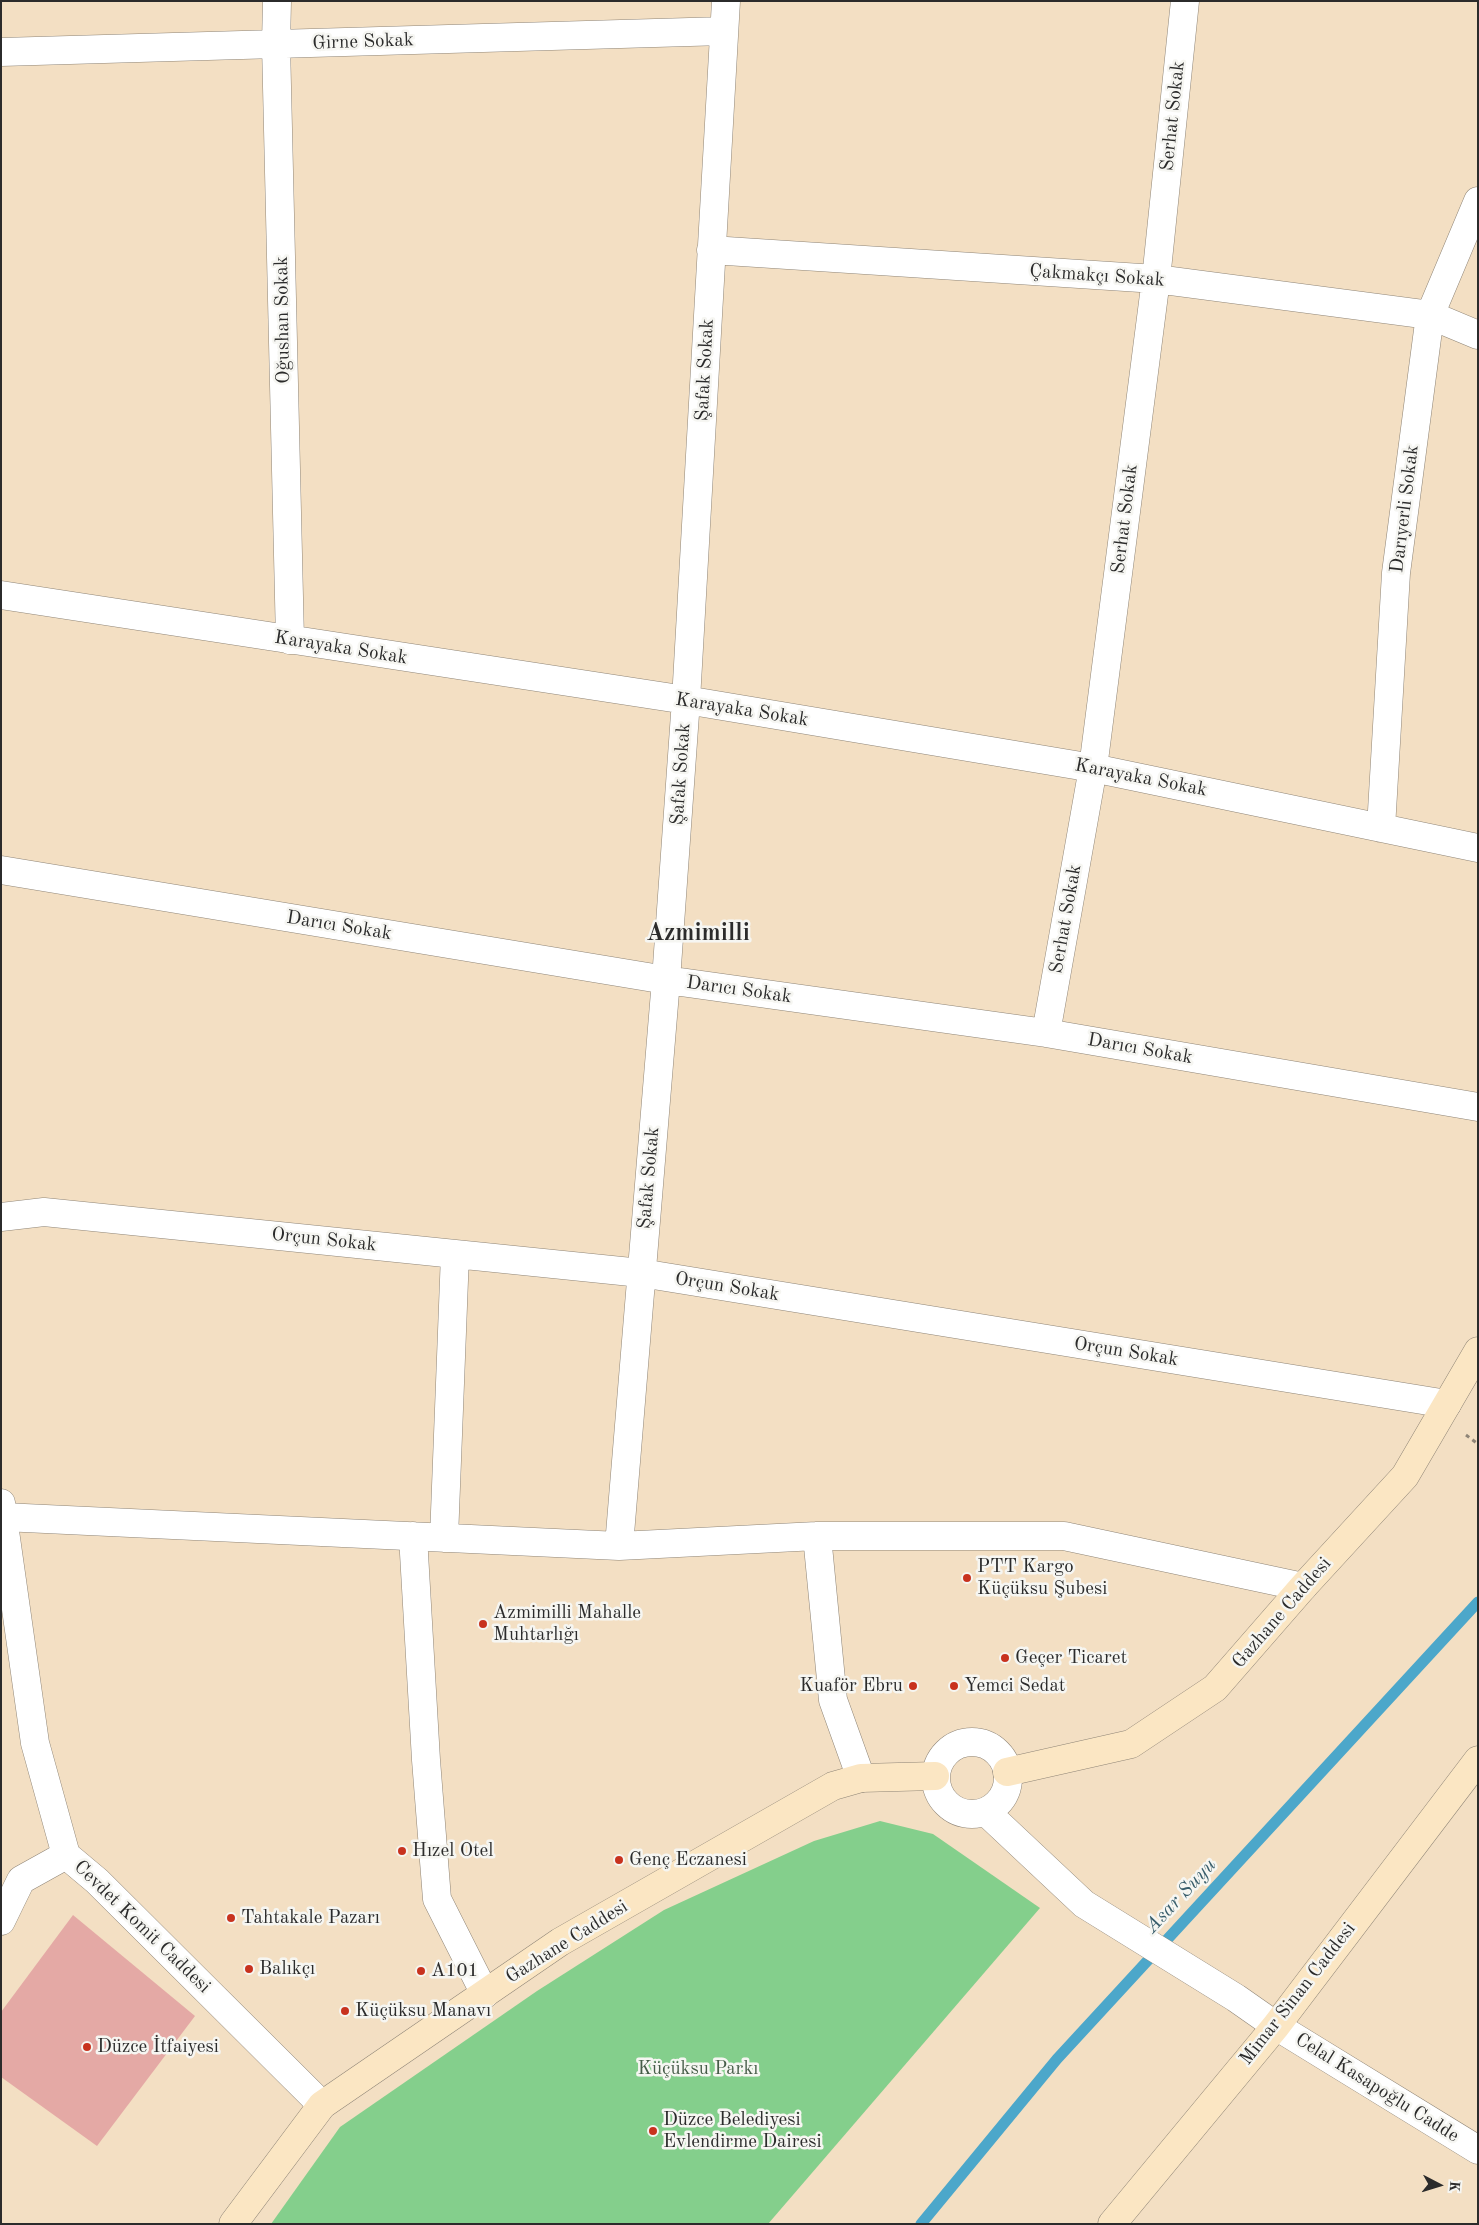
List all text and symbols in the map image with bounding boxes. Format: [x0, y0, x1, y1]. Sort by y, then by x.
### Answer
street label: Girne Sokak [312, 29, 414, 55]
street label: Serhat Sokak [1156, 60, 1190, 172]
street label: Oğushan Sokak [270, 256, 296, 384]
street label: Çakmakçı Sokak [1029, 260, 1165, 292]
street label: Şafak Sokak [691, 318, 719, 422]
street label: Darıyerli Sokak [1386, 444, 1424, 574]
street label: Serhat Sokak [1107, 463, 1143, 575]
street label: Karayaka Sokak [273, 626, 409, 670]
street label: Karayaka Sokak [674, 688, 810, 732]
street label: Şafak Sokak [666, 722, 696, 826]
street label: Karayaka Sokak [1073, 754, 1209, 802]
street label: Serhat Sokak [1045, 863, 1087, 975]
street label: Darıcı Sokak [285, 906, 393, 946]
district label: Azmimilli [646, 920, 750, 948]
street label: Darıcı Sokak [685, 971, 793, 1009]
street label: Darıcı Sokak [1086, 1029, 1194, 1069]
street label: Şafak Sokak [633, 1126, 665, 1230]
street label: Orçun Sokak [270, 1223, 378, 1257]
street label: Orçun Sokak [673, 1267, 781, 1307]
street label: Orçun Sokak [1072, 1332, 1180, 1372]
street label: Gazhane Caddesi [1228, 1553, 1336, 1673]
place label: PTT Kargo Küçüksu Şubesi [977, 1556, 1107, 1600]
marker: PTT Kargo Küçüksu Şubesi [961, 1572, 973, 1584]
place label: Azmimilli Mahalle Muhtarlığı [493, 1602, 641, 1646]
marker: Azmimilli Mahalle Muhtarlığı [477, 1618, 489, 1630]
place label: Geçer Ticaret [1015, 1647, 1127, 1669]
marker: Geçer Ticaret [999, 1652, 1011, 1664]
place label: Kuaför Ebru [800, 1675, 903, 1697]
place label: Yemci Sedat [964, 1675, 1065, 1697]
marker: Kuaför Ebru [907, 1680, 919, 1692]
marker: Yemci Sedat [948, 1680, 960, 1692]
place label: Hızel Otel [412, 1840, 493, 1862]
marker: Hızel Otel [396, 1845, 408, 1857]
place label: Genç Eczanesi [629, 1849, 747, 1871]
marker: Genç Eczanesi [613, 1854, 625, 1866]
water label: Asar Suyu [1140, 1854, 1222, 1938]
street label: Cevdet Komit Caddesi [69, 1856, 215, 1998]
street label: Gazhane Caddesi [502, 1895, 632, 1989]
place label: Tahtakale Pazarı [241, 1907, 380, 1929]
marker: Tahtakale Pazarı [225, 1912, 237, 1924]
street label: Mimar Sinan Caddesi [1235, 1918, 1361, 2070]
place label: Balıkçı [259, 1958, 315, 1980]
place label: A101 [431, 1960, 479, 1982]
marker: Balıkçı [243, 1963, 255, 1975]
marker: A101 [415, 1965, 427, 1977]
place label: Küçüksu Manavı [355, 2000, 491, 2022]
marker: Küçüksu Manavı [339, 2005, 351, 2017]
street label: Celal Kasapoğlu Cadde [1291, 2028, 1463, 2148]
place label: Düzce İtfaiyesi [97, 2036, 219, 2058]
marker: Düzce İtfaiyesi [81, 2041, 93, 2053]
park label: Küçüksu Parkı [638, 2058, 758, 2080]
place label: Düzce Belediyesi Evlendirme Dairesi [663, 2109, 822, 2153]
marker: Düzce Belediyesi Evlendirme Dairesi [647, 2125, 659, 2137]
north arrow [1414, 2160, 1464, 2210]
text: K [1446, 2180, 1461, 2192]

